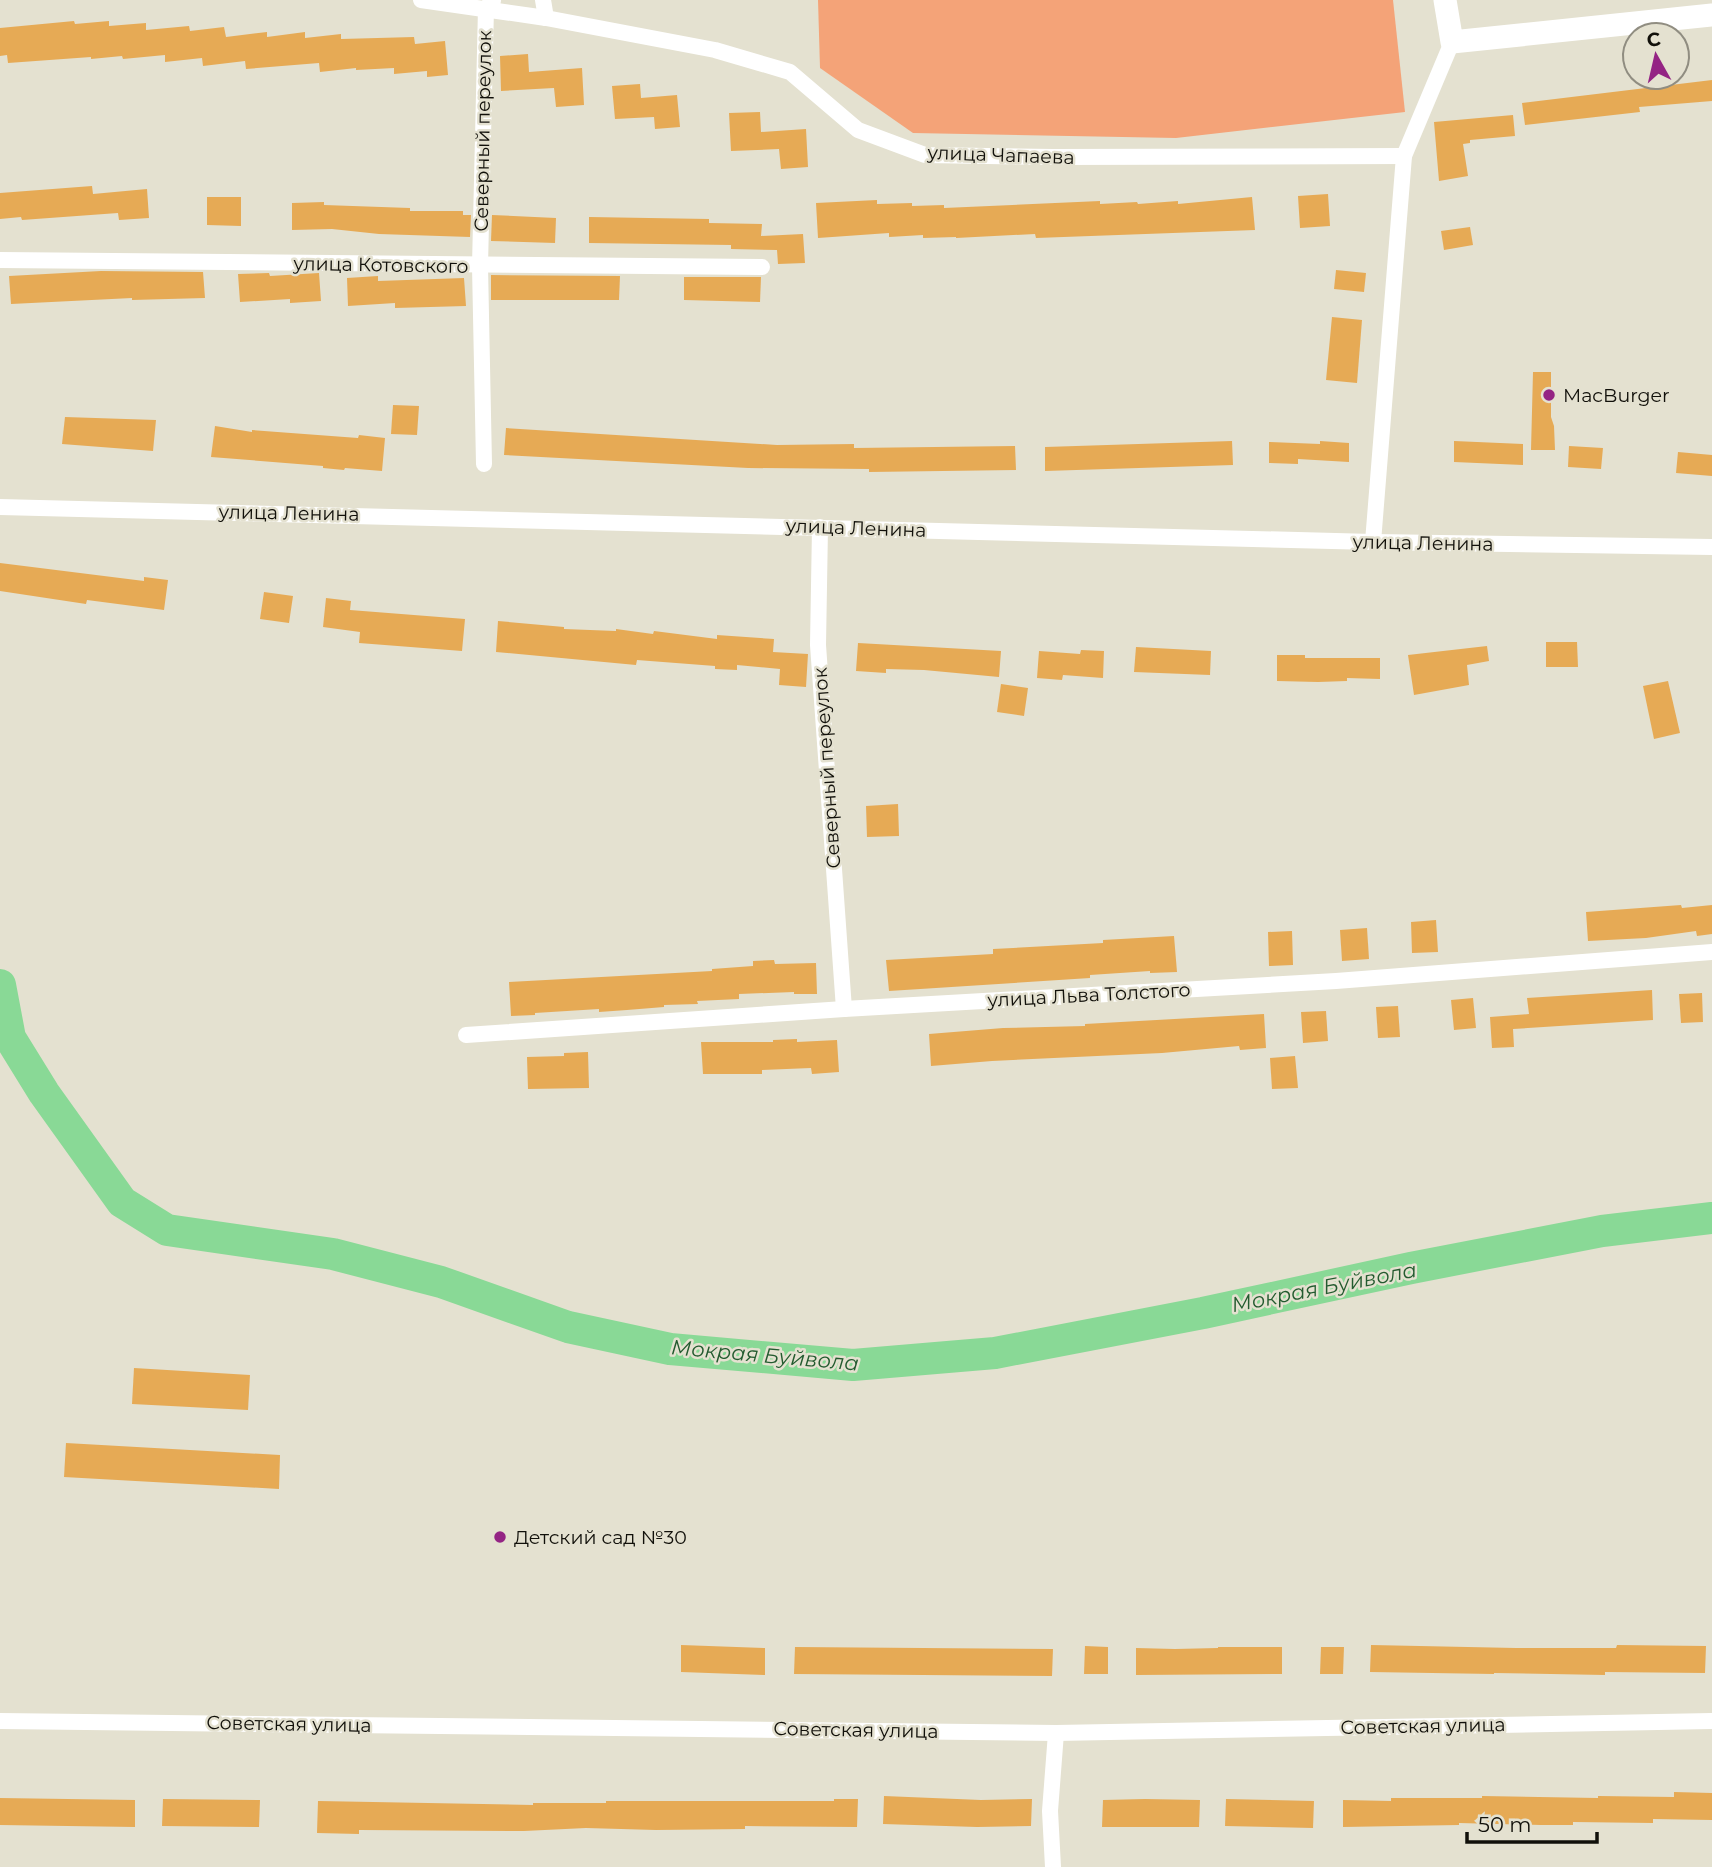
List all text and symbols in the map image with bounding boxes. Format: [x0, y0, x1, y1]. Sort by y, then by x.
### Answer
north arrow [1621, 21, 1691, 91]
text: С [1645, 27, 1662, 52]
street label: Северный переулок [470, 30, 496, 232]
street label: улица Чапаева [926, 141, 1075, 169]
street label: улица Котовского [292, 252, 469, 278]
place label: MacBurger [1563, 384, 1670, 407]
marker: MacBurger [1541, 387, 1557, 403]
street label: улица Ленина [217, 500, 360, 526]
street label: улица Ленина [784, 514, 927, 542]
street label: улица Ленина [1351, 530, 1494, 556]
street label: Северный переулок [809, 667, 845, 869]
street label: улица Льва Толстого [986, 978, 1191, 1012]
water label: Мокрая Буйвола [1229, 1257, 1419, 1317]
water label: Мокрая Буйвола [670, 1334, 860, 1376]
place label: Детский сад №30 [514, 1526, 687, 1549]
marker: Детский сад №30 [492, 1529, 508, 1545]
street label: Советская улица [206, 1711, 372, 1737]
street label: Советская улица [1340, 1713, 1506, 1739]
street label: Советская улица [773, 1717, 939, 1743]
scale bar [1467, 1800, 1596, 1844]
text: 50 m [1478, 1812, 1532, 1837]

